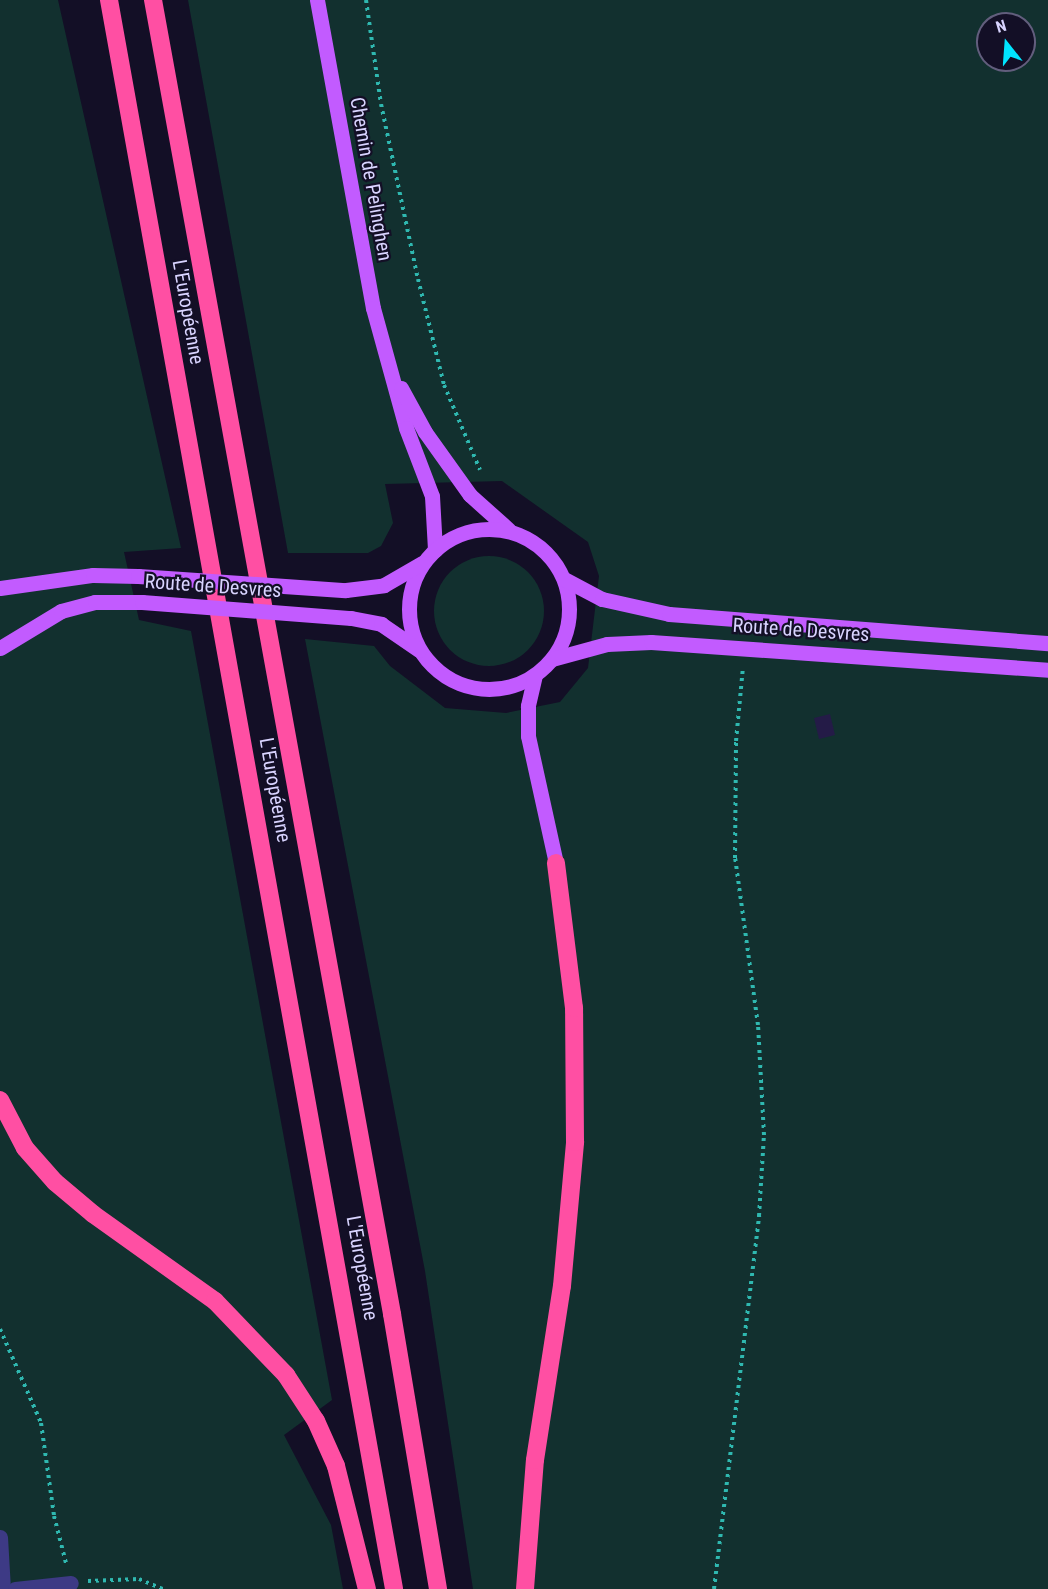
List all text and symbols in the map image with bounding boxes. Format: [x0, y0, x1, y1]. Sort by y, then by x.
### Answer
north arrow [976, 12, 1036, 72]
text: N [994, 16, 1009, 37]
street label: Chemin de Pelinghen [345, 95, 397, 263]
street label: L'Européenne [167, 258, 209, 366]
street label: Route de Desvres [144, 569, 282, 603]
street label: Route de Desvres [732, 613, 870, 647]
street label: L'Européenne [254, 736, 296, 844]
street label: L'Européenne [341, 1214, 383, 1322]

